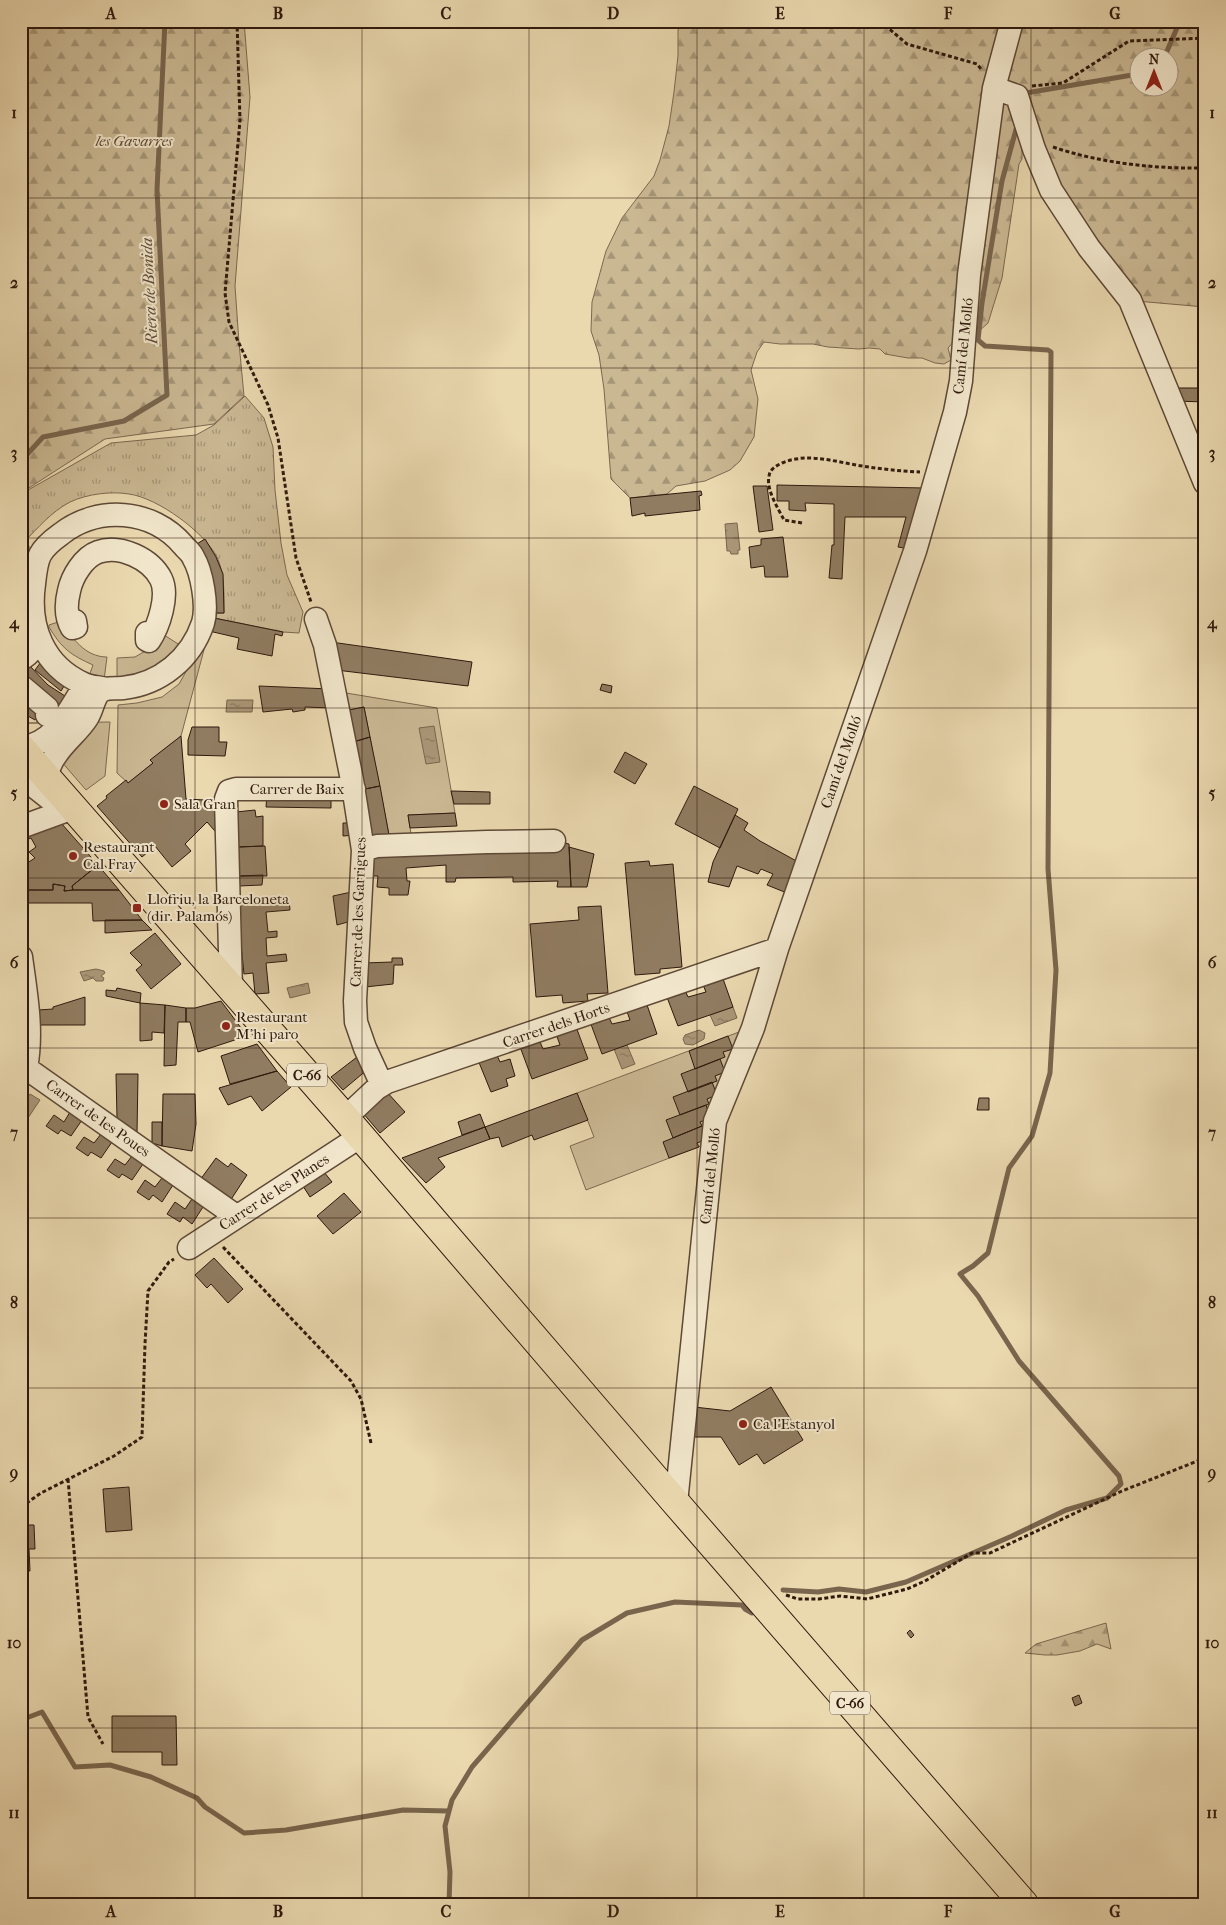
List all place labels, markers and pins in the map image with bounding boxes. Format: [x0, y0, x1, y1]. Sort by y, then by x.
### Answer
place label: Sala Gran [174, 795, 236, 813]
marker: Sala Gran [158, 798, 170, 810]
place label: Restaurant Cal Fray [83, 838, 155, 873]
marker: Restaurant Cal Fray [67, 850, 79, 862]
place label: Llofriu, la Barceloneta (dir. Palamós) [147, 890, 290, 925]
marker: Llofriu, la Barceloneta (dir. Palamós) [131, 902, 143, 914]
place label: Restaurant M'hi paro [236, 1008, 308, 1043]
marker: Restaurant M'hi paro [220, 1020, 232, 1032]
place label: Ca l'Estanyol [753, 1415, 835, 1433]
marker: Ca l'Estanyol [737, 1418, 749, 1430]

